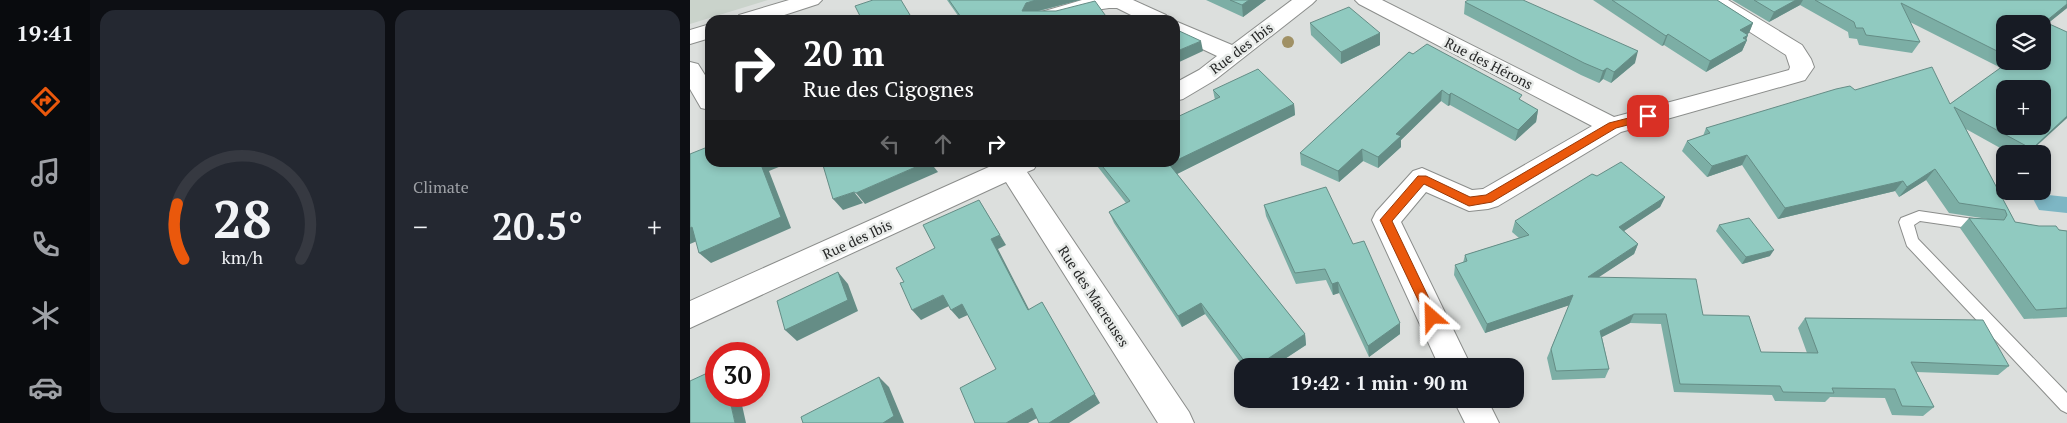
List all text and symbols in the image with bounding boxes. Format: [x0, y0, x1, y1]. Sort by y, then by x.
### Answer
map controls [1996, 15, 2051, 200]
button: layers [1996, 15, 2051, 70]
text: 19:41 [16, 18, 74, 47]
street label: Rue des Ibis [1206, 18, 1276, 78]
text: 20 m [803, 30, 884, 76]
street label: Rue des Hérons [1442, 33, 1536, 93]
icon: right [720, 35, 785, 100]
text: Rue des Cigognes [803, 74, 974, 103]
button: + [1996, 80, 2051, 135]
icon: directions [28, 84, 63, 119]
pin [1627, 95, 1669, 137]
icon: arrive [1634, 102, 1662, 130]
icon: left [876, 130, 904, 158]
icon: ahead [929, 130, 957, 158]
icon: right [982, 130, 1010, 158]
button: − [1996, 145, 2051, 200]
icon: music [28, 155, 63, 190]
text: Climate [413, 176, 469, 198]
text: 28 [213, 184, 272, 253]
text: 20.5° [492, 201, 583, 251]
text: − [413, 208, 428, 245]
text: + [647, 208, 662, 245]
street label: Rue des Ibis [819, 215, 895, 263]
icon: phone [28, 227, 63, 262]
street label: Rue des Macreuses [1054, 242, 1134, 350]
text: km/h [222, 245, 264, 269]
position arrow [1405, 290, 1457, 342]
icon: climate [28, 298, 63, 333]
speed limit sign: 30 [705, 342, 770, 407]
icon: car [28, 370, 63, 405]
text: 19:42 · 1 min · 90 m [1290, 370, 1468, 395]

